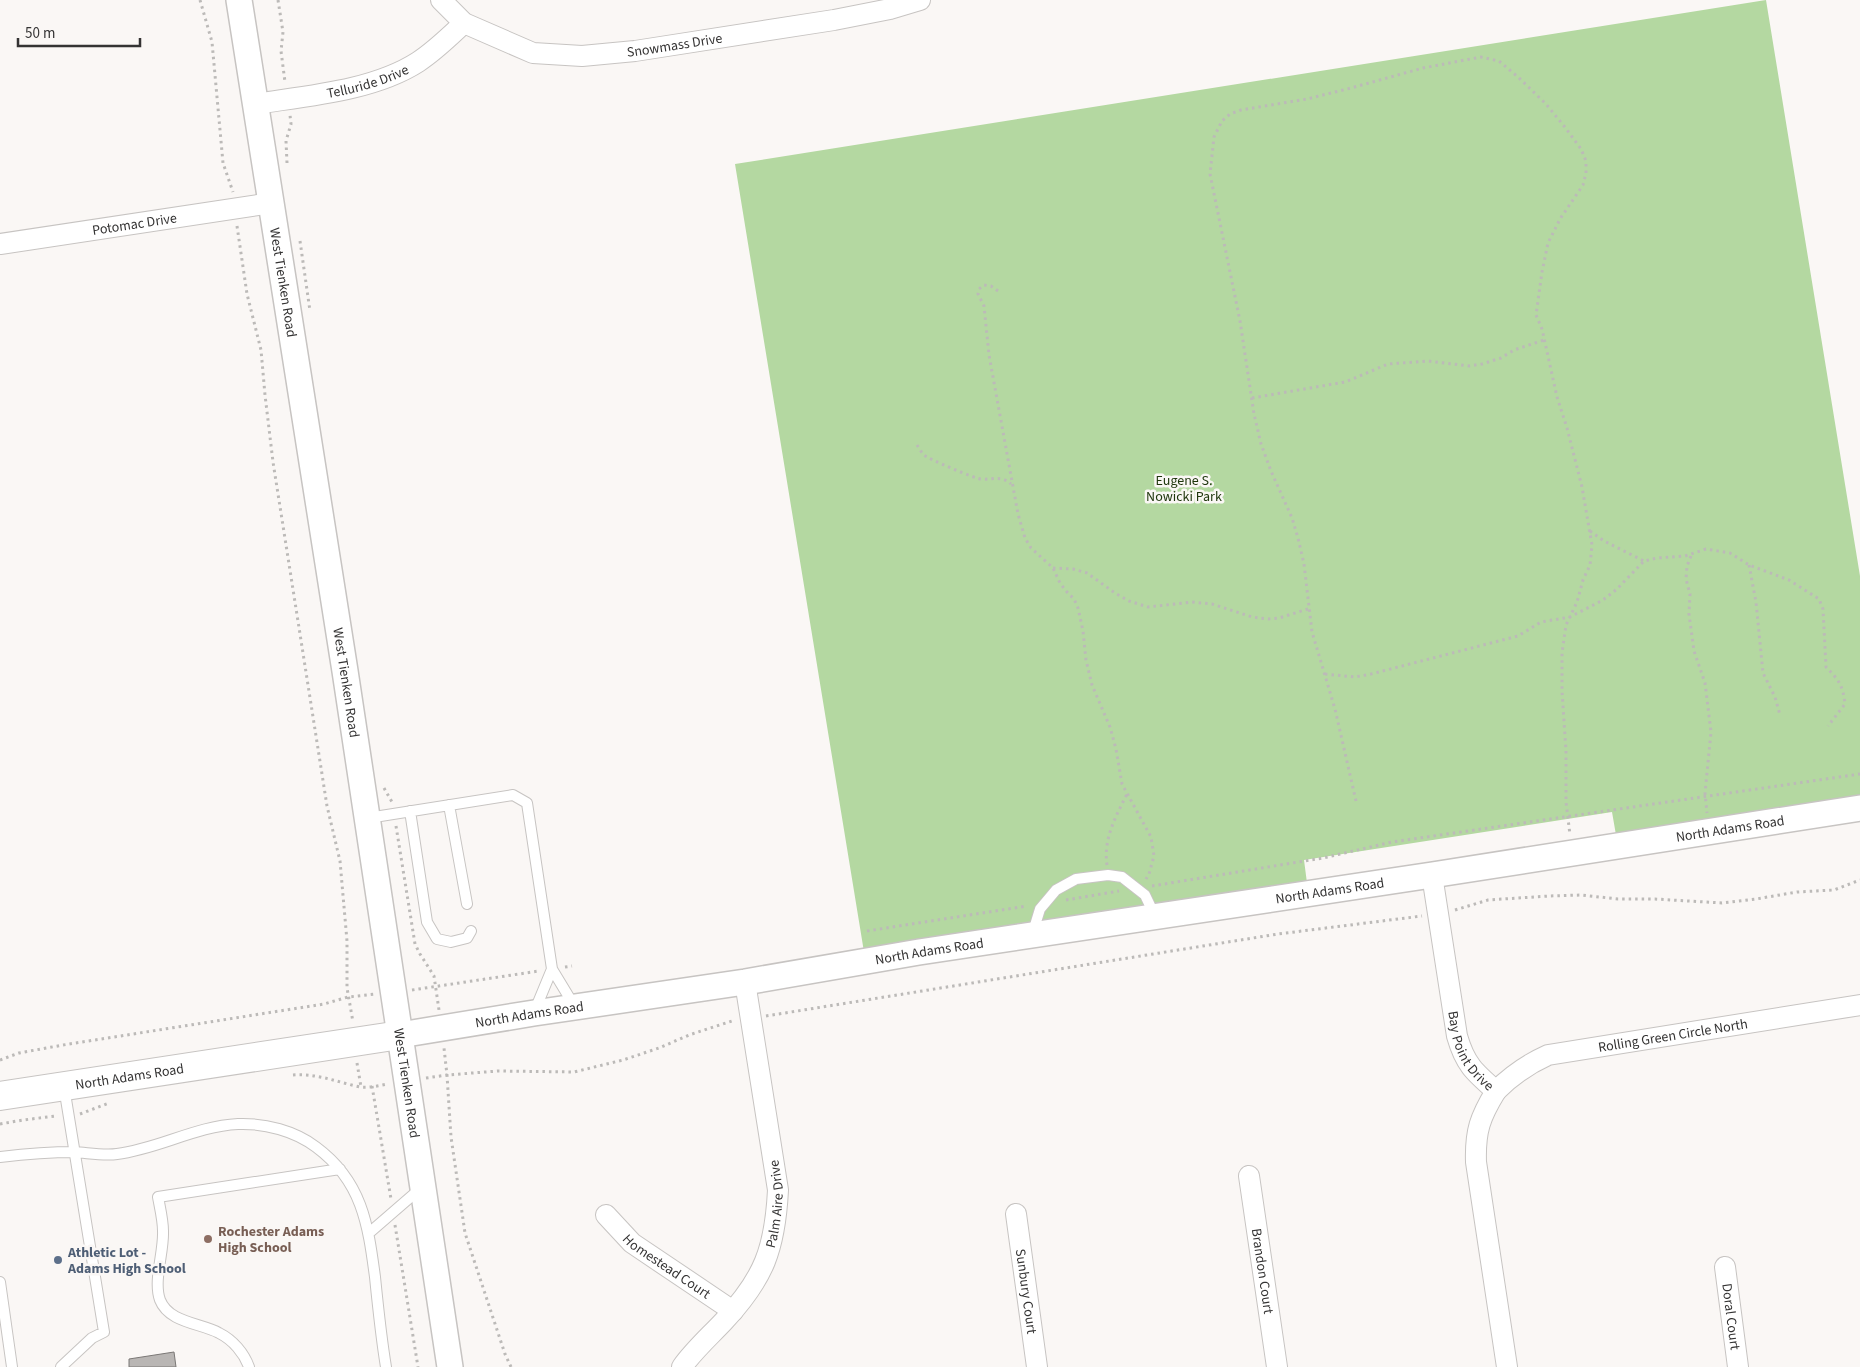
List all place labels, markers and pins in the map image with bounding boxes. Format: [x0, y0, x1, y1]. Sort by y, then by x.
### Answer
place label: Rochester Adams High School [218, 1222, 324, 1258]
marker: Rochester Adams High School [202, 1233, 214, 1245]
place label: Athletic Lot - Adams High School [67, 1243, 186, 1279]
marker: Athletic Lot - Adams High School [52, 1254, 64, 1266]

